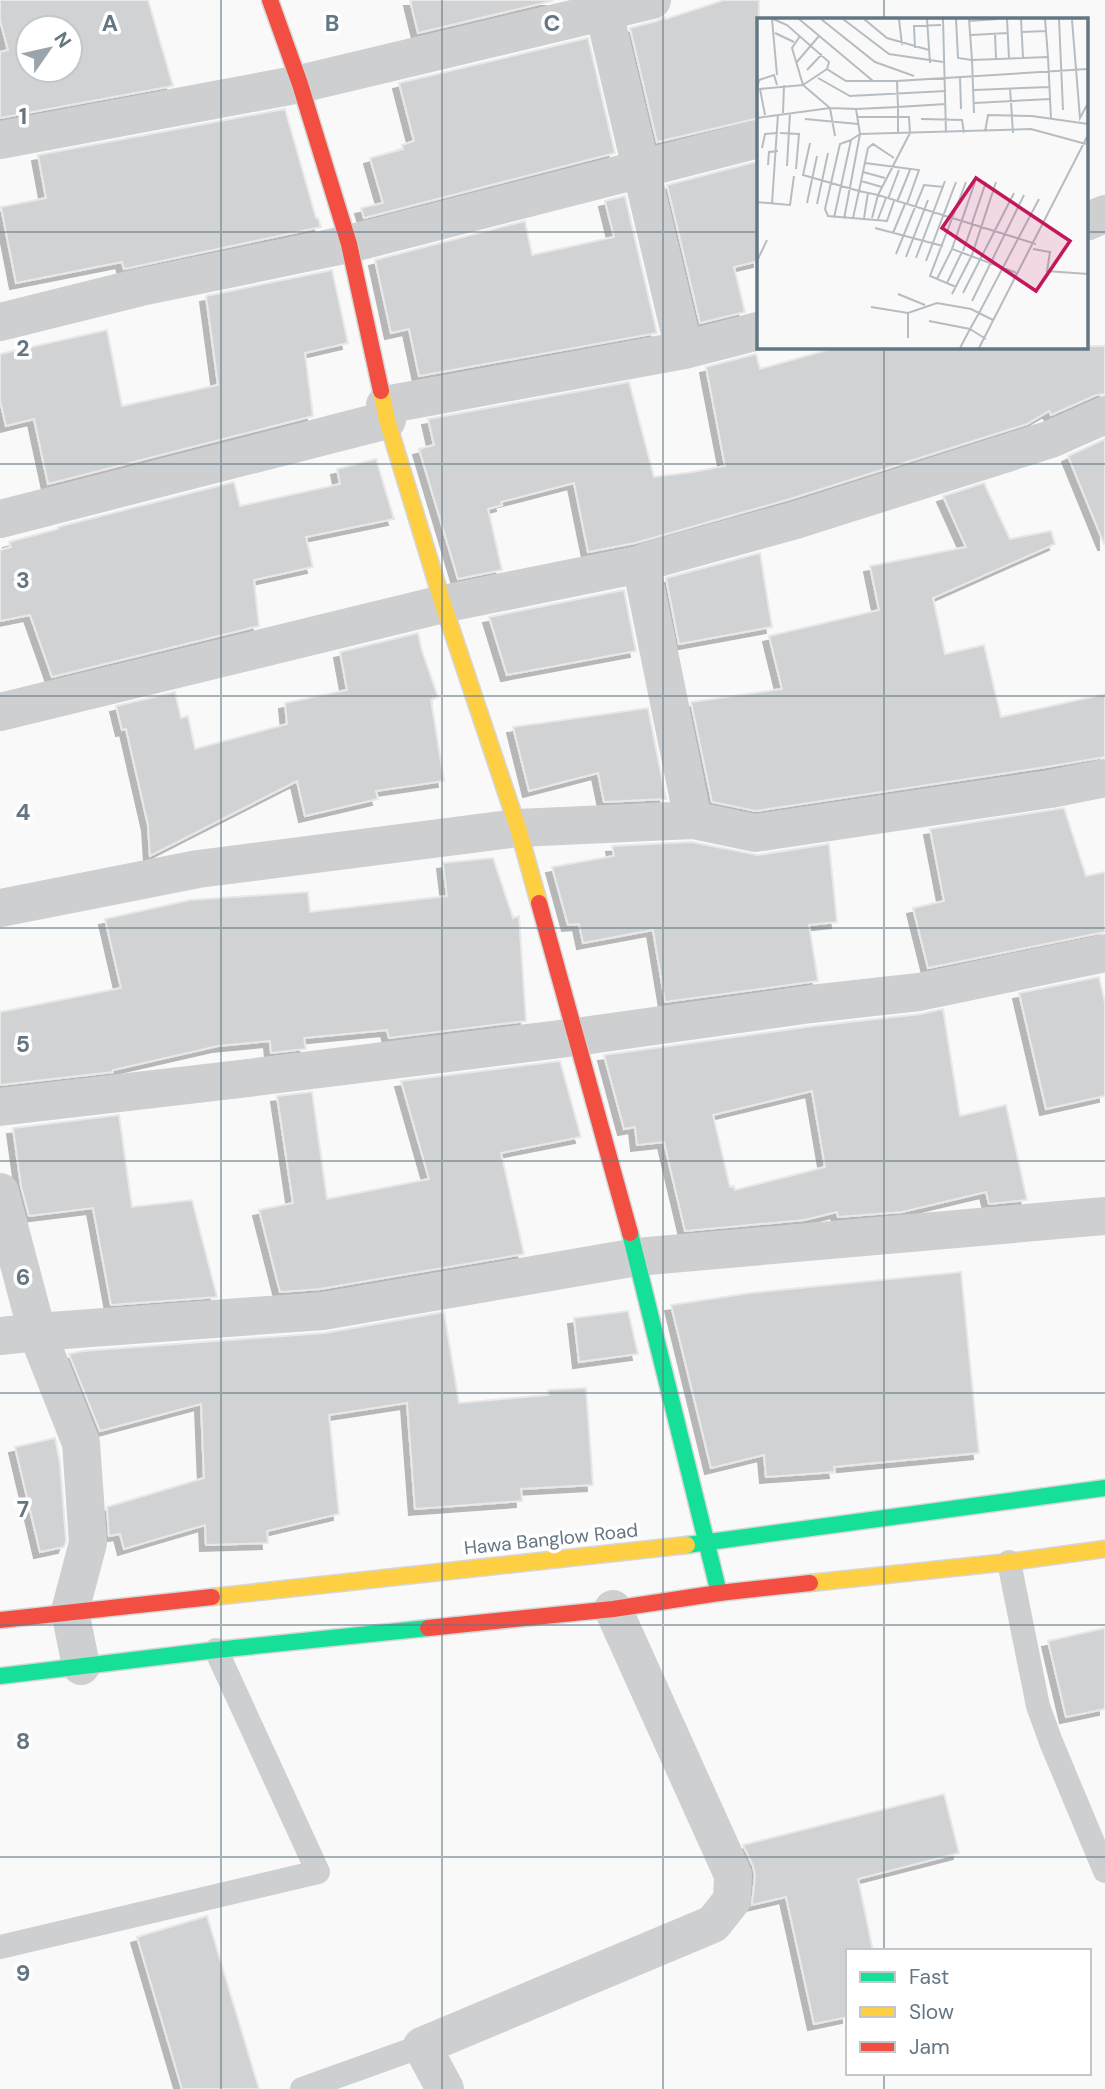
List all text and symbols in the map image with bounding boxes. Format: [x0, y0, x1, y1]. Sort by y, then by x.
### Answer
text: A [102, 8, 118, 38]
text: B [325, 8, 339, 38]
text: C [544, 8, 560, 38]
north arrow [14, 14, 84, 84]
inset map [757, 18, 1088, 348]
text: N [48, 27, 77, 53]
text: 1 [19, 101, 27, 131]
text: 2 [16, 333, 30, 363]
text: 3 [16, 565, 30, 595]
text: 4 [16, 797, 31, 827]
text: 5 [16, 1029, 30, 1059]
text: 6 [16, 1262, 30, 1292]
text: 7 [17, 1494, 29, 1524]
street label: Hawa Banglow Road [463, 1517, 639, 1561]
text: 8 [16, 1726, 30, 1756]
legend [846, 1949, 1091, 2075]
text: 9 [16, 1958, 30, 1988]
text: Fast [909, 1963, 949, 1991]
text: Slow [909, 1998, 954, 2026]
text: Jam [909, 2033, 950, 2061]

